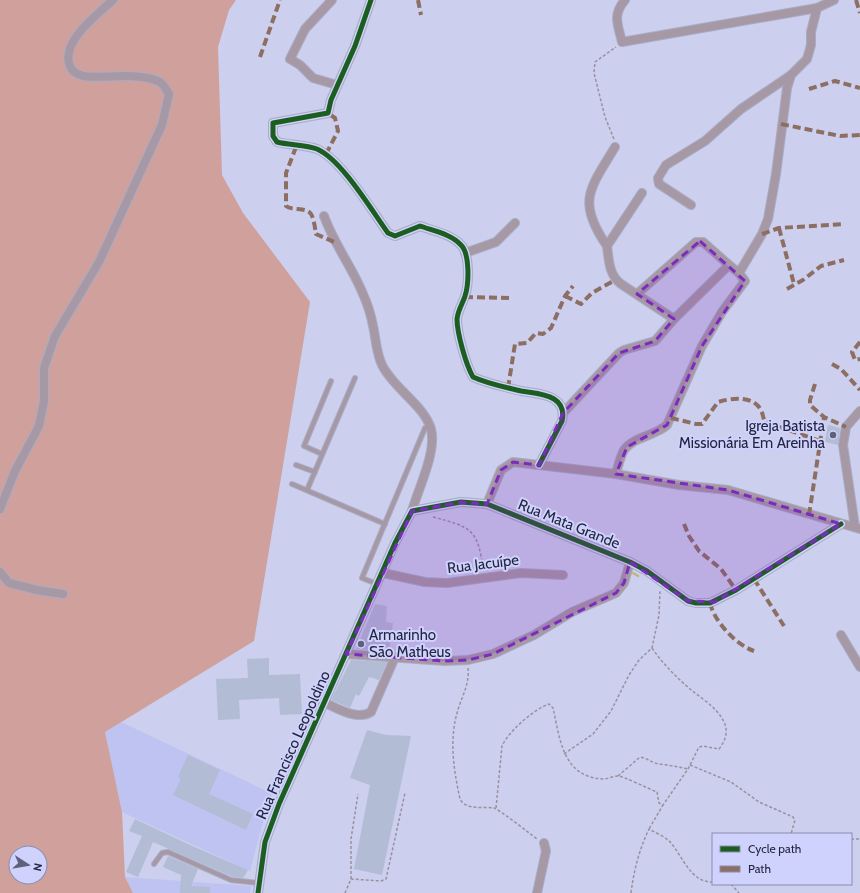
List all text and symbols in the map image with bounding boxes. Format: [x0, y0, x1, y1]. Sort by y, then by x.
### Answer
place label: Igreja Batista Missionária Em Areinha [679, 417, 826, 452]
marker: Igreja Batista Missionária Em Areinha [828, 430, 838, 440]
street label: Rua Mata Grande [515, 495, 623, 553]
street label: Rua Jacuípe [446, 551, 520, 577]
place label: Armarinho São Matheus [369, 626, 451, 661]
marker: Armarinho São Matheus [356, 639, 366, 649]
street label: Rua Francisco Leopoldino [252, 668, 334, 822]
legend [712, 833, 852, 885]
text: Cycle path [748, 841, 801, 856]
north arrow [8, 845, 48, 885]
text: Path [748, 861, 771, 876]
text: N [30, 862, 45, 872]

